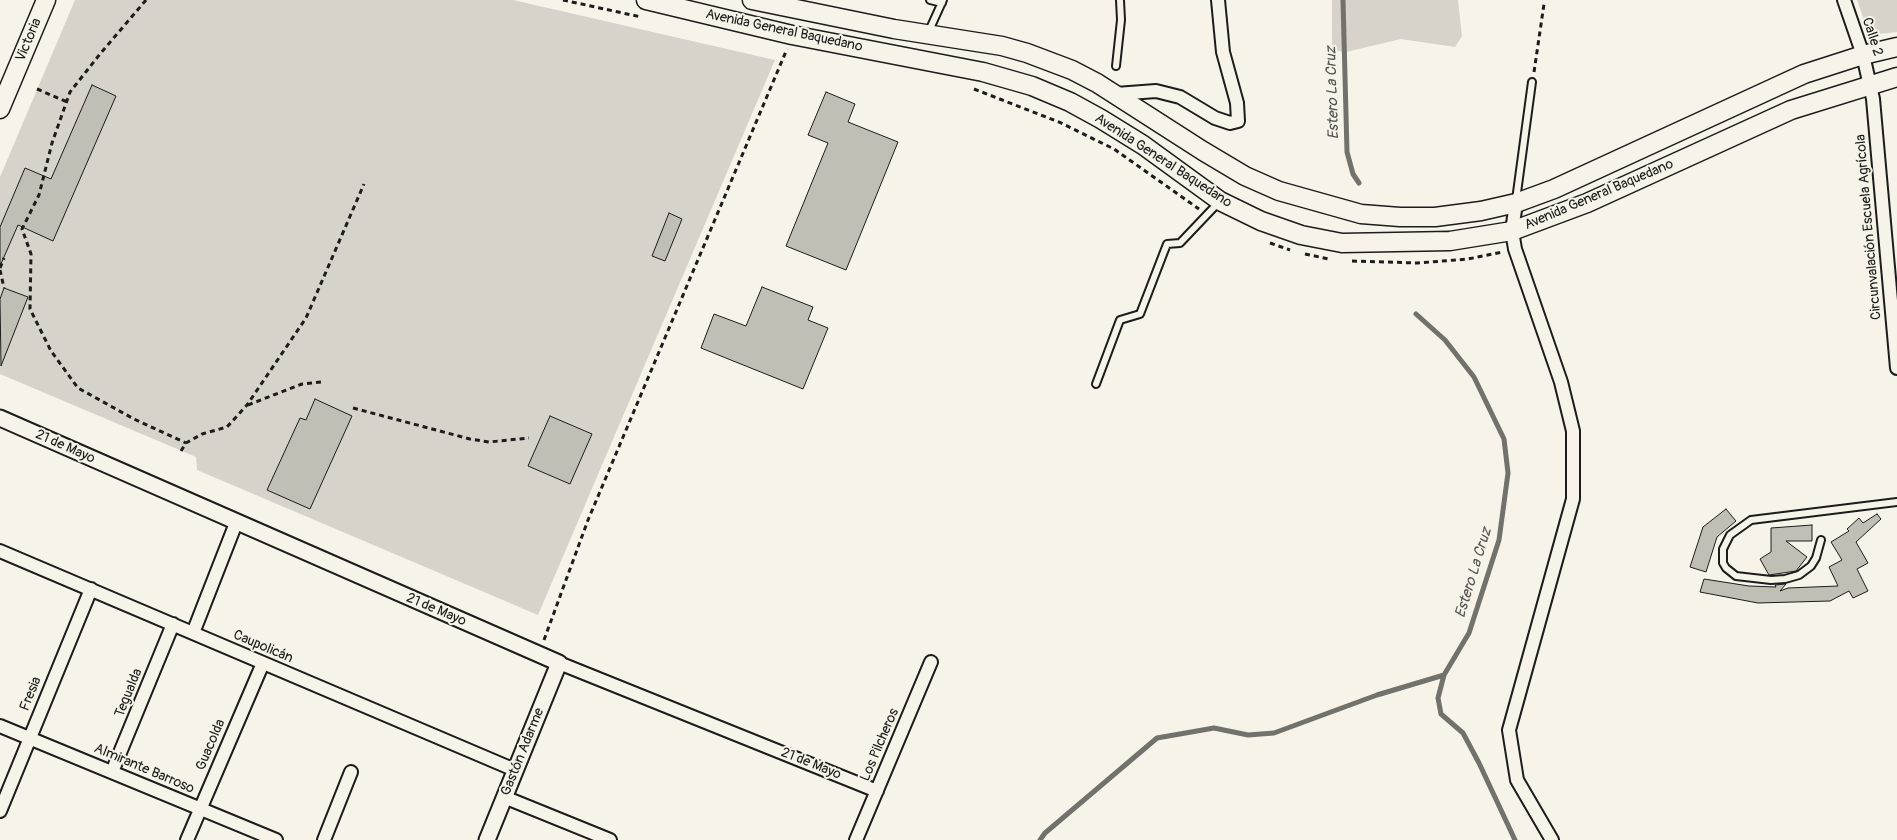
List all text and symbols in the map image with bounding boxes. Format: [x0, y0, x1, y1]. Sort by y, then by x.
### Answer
street label: Avenida General Baquedano [704, 6, 864, 56]
street label: Victoria [12, 16, 46, 64]
street label: Calle 2 [1858, 16, 1886, 58]
water label: Estero La Cruz [1322, 46, 1344, 140]
street label: Avenida General Baquedano [1091, 110, 1235, 212]
street label: Circunvalación Escuela Agrícola [1853, 134, 1885, 320]
street label: Avenida General Baquedano [1522, 156, 1676, 234]
street label: 21 de Mayo [33, 426, 97, 468]
water label: Estero La Cruz [1452, 526, 1496, 620]
street label: 21 de Mayo [404, 590, 468, 630]
street label: Caupolicán [231, 627, 295, 667]
street label: Tegualda [112, 666, 146, 720]
street label: Fresia [17, 674, 45, 714]
street label: Gastón Adarme [498, 706, 548, 798]
street label: Los Pilcheros [857, 706, 903, 784]
street label: Guacolda [193, 717, 229, 773]
street label: Almirante Barroso [91, 740, 197, 798]
street label: 21 de Mayo [778, 744, 844, 784]

